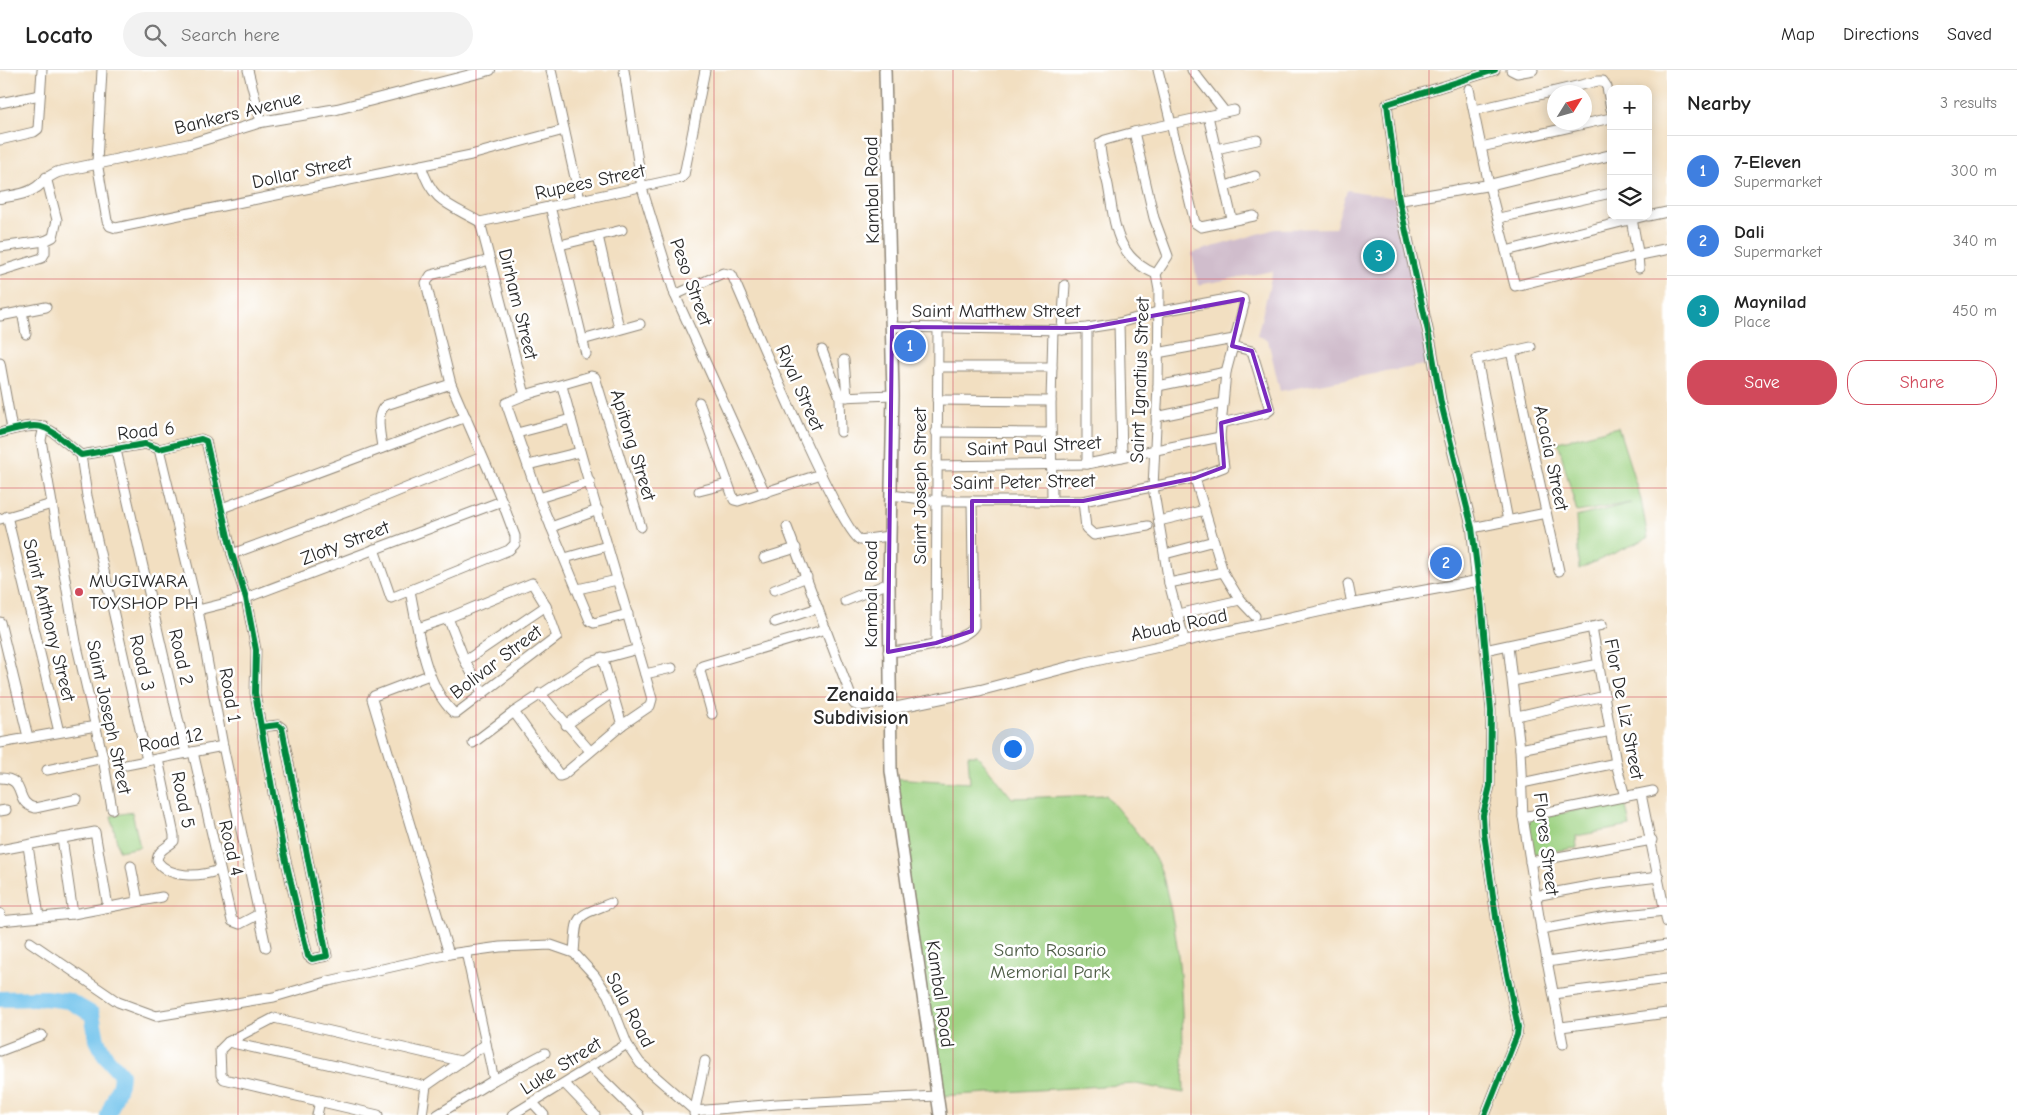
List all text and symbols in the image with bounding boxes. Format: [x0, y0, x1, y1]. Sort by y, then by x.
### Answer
search box [123, 12, 473, 57]
text: Locato [25, 21, 93, 49]
icon: search [141, 21, 169, 49]
text: Search here [181, 24, 280, 46]
text: Map [1781, 24, 1815, 45]
text: Directions [1843, 24, 1919, 45]
text: Saved [1947, 24, 1992, 45]
north arrow [1547, 85, 1592, 130]
map controls [1607, 85, 1652, 220]
button: + [1607, 85, 1652, 130]
street label: Bankers Avenue [172, 87, 304, 139]
text: Nearby [1687, 91, 1751, 115]
text: 3 results [1940, 94, 1997, 112]
button: − [1607, 130, 1652, 175]
street label: Kambal Road [860, 136, 884, 244]
street label: Dollar Street [250, 151, 355, 193]
text: 7-Eleven [1734, 151, 1801, 173]
street label: Rupees Street [533, 159, 648, 204]
text: 1 [1700, 162, 1706, 180]
text: 300 m [1951, 162, 1997, 180]
text: Supermarket [1734, 173, 1822, 191]
button: layers [1607, 175, 1652, 220]
text: Dali [1734, 221, 1765, 243]
text: 2 [1699, 232, 1707, 250]
text: 340 m [1953, 232, 1997, 250]
street label: Peso Street [665, 235, 717, 329]
pin: 3 [1363, 237, 1395, 275]
text: Supermarket [1734, 243, 1822, 261]
street label: Dirham Street [494, 246, 543, 362]
text: Maynilad [1734, 291, 1807, 313]
street label: Saint Ignatius Street [1126, 296, 1154, 463]
street label: Saint Matthew Street [912, 300, 1081, 322]
text: 3 [1699, 302, 1707, 320]
text: 450 m [1952, 302, 1997, 320]
text: Place [1734, 313, 1770, 331]
pin: 1 [894, 327, 926, 365]
street label: Riyal Street [771, 342, 829, 435]
button: Save [1687, 360, 1837, 405]
button: Share [1847, 360, 1997, 405]
street label: Apitong Street [606, 387, 660, 504]
street label: Acacia Street [1529, 403, 1573, 513]
street label: Saint Joseph Street [909, 407, 931, 565]
street label: Road 6 [116, 417, 176, 445]
street label: Saint Paul Street [966, 431, 1102, 461]
street label: Saint Peter Street [953, 470, 1096, 494]
street label: Zloty Street [298, 516, 393, 570]
street label: Saint Anthony Street [18, 536, 80, 704]
street label: Kambal Road [860, 540, 882, 648]
pin: 2 [1430, 544, 1462, 582]
place label: MUGIWARA TOYSHOP PH [89, 570, 199, 614]
marker: MUGIWARA TOYSHOP PH [73, 586, 85, 598]
street label: Abuab Road [1129, 604, 1229, 646]
street label: Bolivar Street [446, 620, 547, 704]
street label: Road 2 [164, 627, 198, 687]
street label: Road 3 [125, 633, 159, 693]
street label: Flor De Liz Street [1600, 637, 1649, 782]
street label: Saint Joseph Street [82, 638, 136, 797]
street label: Road 1 [214, 666, 246, 724]
district label: Zenaida Subdivision [814, 683, 909, 729]
street label: Road 12 [137, 723, 205, 757]
your location [1000, 736, 1026, 762]
street label: Road 5 [167, 770, 199, 830]
street label: Flores Street [1529, 791, 1563, 897]
street label: Road 4 [214, 818, 248, 878]
street label: Kambal Road [922, 939, 958, 1049]
park label: Santo Rosario Memorial Park [990, 939, 1111, 983]
street label: Sala Road [601, 969, 659, 1051]
street label: Luke Street [516, 1032, 606, 1100]

